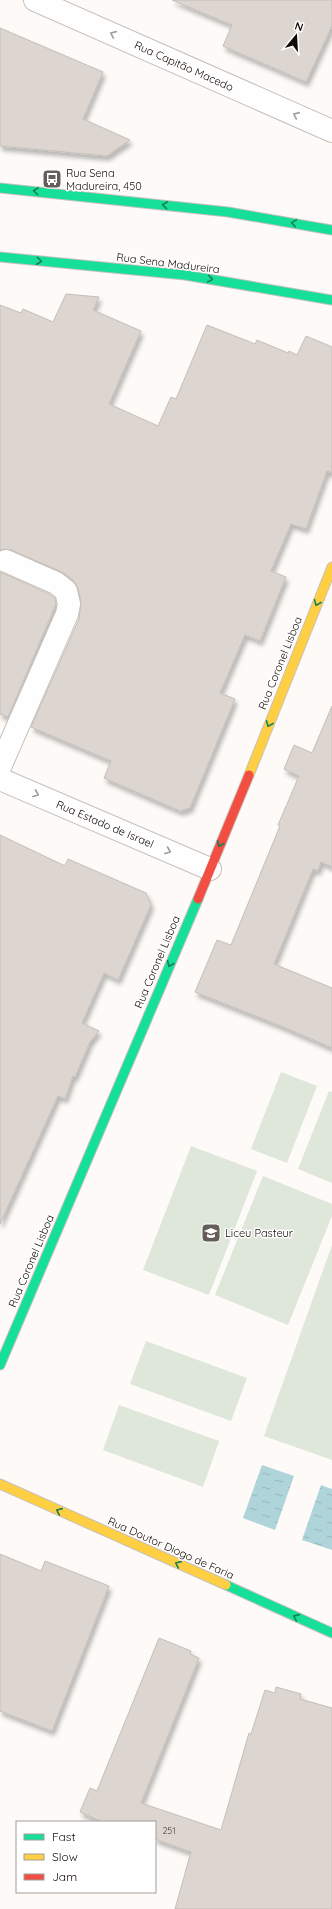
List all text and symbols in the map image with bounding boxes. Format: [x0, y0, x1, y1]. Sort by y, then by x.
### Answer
north arrow [276, 16, 316, 56]
text: N [293, 19, 305, 34]
one-way arrow [110, 31, 117, 39]
street label: Rua Capitão Macedo [132, 38, 236, 94]
one-way arrow [293, 112, 301, 120]
place label: Rua Sena Madureira, 450 [66, 166, 142, 193]
bus stop icon: Rua Sena Madureira, 450 [41, 168, 63, 190]
one-way arrow [33, 187, 39, 196]
one-way arrow [162, 201, 168, 210]
one-way arrow [291, 219, 297, 228]
street label: Rua Sena Madureira [116, 250, 220, 276]
one-way arrow [36, 256, 42, 265]
one-way arrow [207, 274, 213, 283]
one-way arrow [314, 600, 322, 607]
street label: Rua Coronel Lisboa [255, 614, 305, 712]
one-way arrow [266, 719, 274, 727]
one-way arrow [31, 789, 39, 797]
street label: Rua Estado de Israel [54, 797, 156, 851]
one-way arrow [217, 840, 225, 848]
one-way arrow [164, 846, 172, 854]
street label: Rua Coronel Lisboa [131, 914, 183, 1010]
one-way arrow [166, 960, 174, 967]
street label: Rua Coronel Lisboa [5, 1213, 57, 1309]
school or university icon: Liceu Pasteur [200, 1222, 222, 1244]
place label: Liceu Pasteur [225, 1226, 294, 1240]
one-way arrow [56, 1507, 63, 1515]
street label: Rua Doutor Diogo de Faria [106, 1514, 236, 1582]
one-way arrow [174, 1561, 182, 1569]
one-way arrow [293, 1614, 301, 1622]
legend [16, 1821, 156, 1893]
house number: 251 [162, 1825, 176, 1836]
text: Fast [52, 1829, 76, 1844]
text: Slow [52, 1849, 78, 1864]
text: Jam [52, 1869, 77, 1884]

